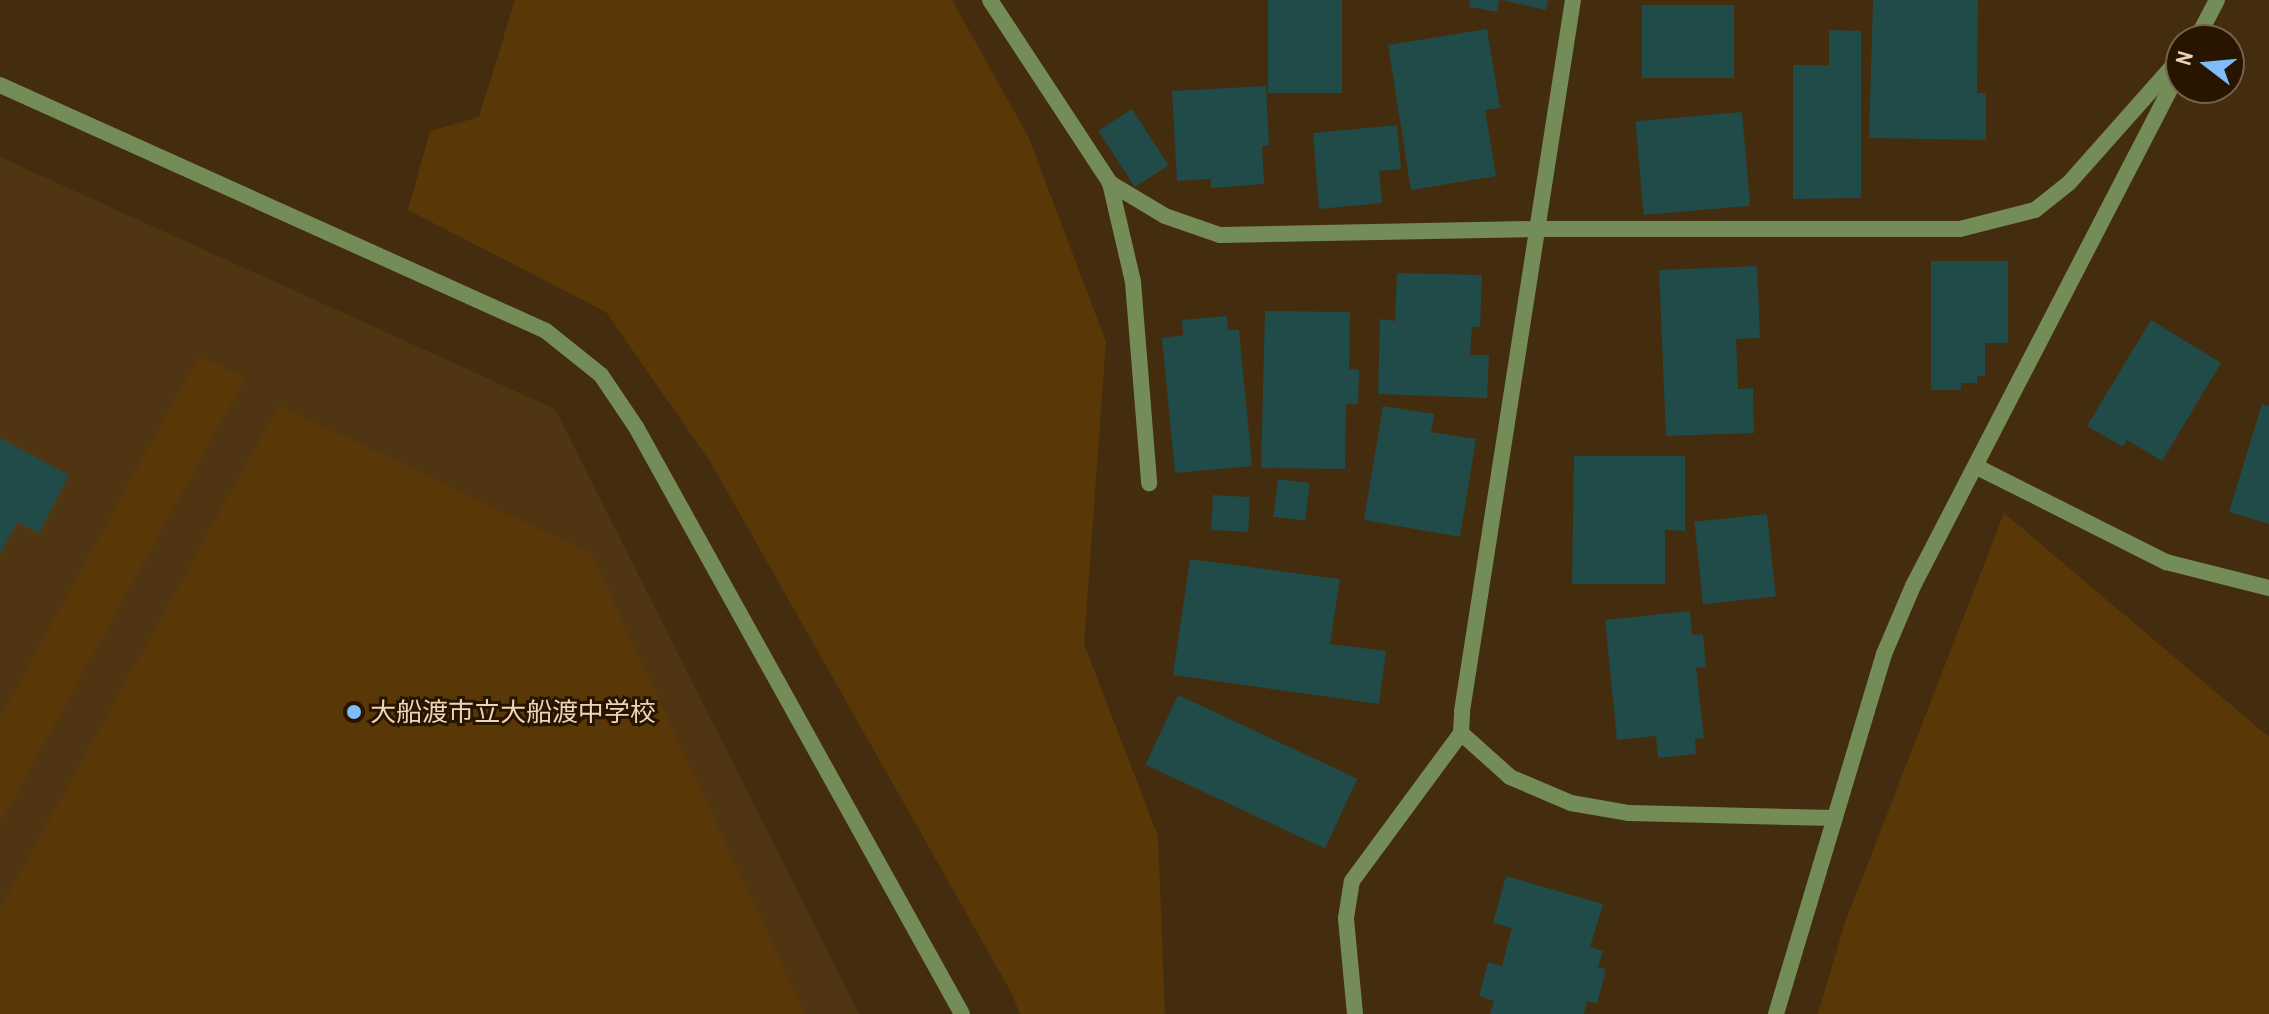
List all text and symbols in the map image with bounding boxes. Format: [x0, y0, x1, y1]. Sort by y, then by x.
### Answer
north arrow [2165, 24, 2245, 104]
text: N [2168, 48, 2200, 68]
place label: 大船渡市立大船渡中学校 [370, 696, 656, 728]
marker: 大船渡市立大船渡中学校 [345, 703, 363, 721]

